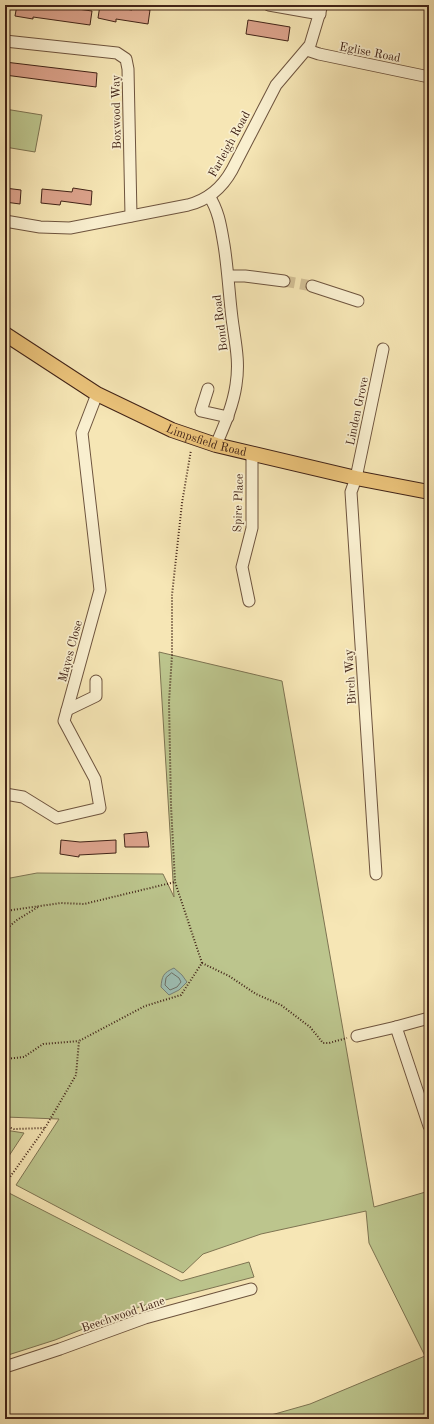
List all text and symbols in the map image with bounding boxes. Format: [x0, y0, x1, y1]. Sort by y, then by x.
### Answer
street label: Eglise Road [338, 41, 401, 65]
street label: Boxwood Way [110, 74, 124, 149]
street label: Farleigh Road [207, 110, 253, 179]
street label: Bond Road [212, 294, 230, 352]
street label: Linden Grove [345, 375, 371, 447]
street label: Limpsfield Road [164, 423, 248, 459]
street label: Spire Place [232, 473, 246, 533]
street label: Mayes Close [57, 619, 85, 684]
street label: Birch Way [343, 648, 359, 705]
street label: Beechwood Lane [80, 1295, 167, 1335]

